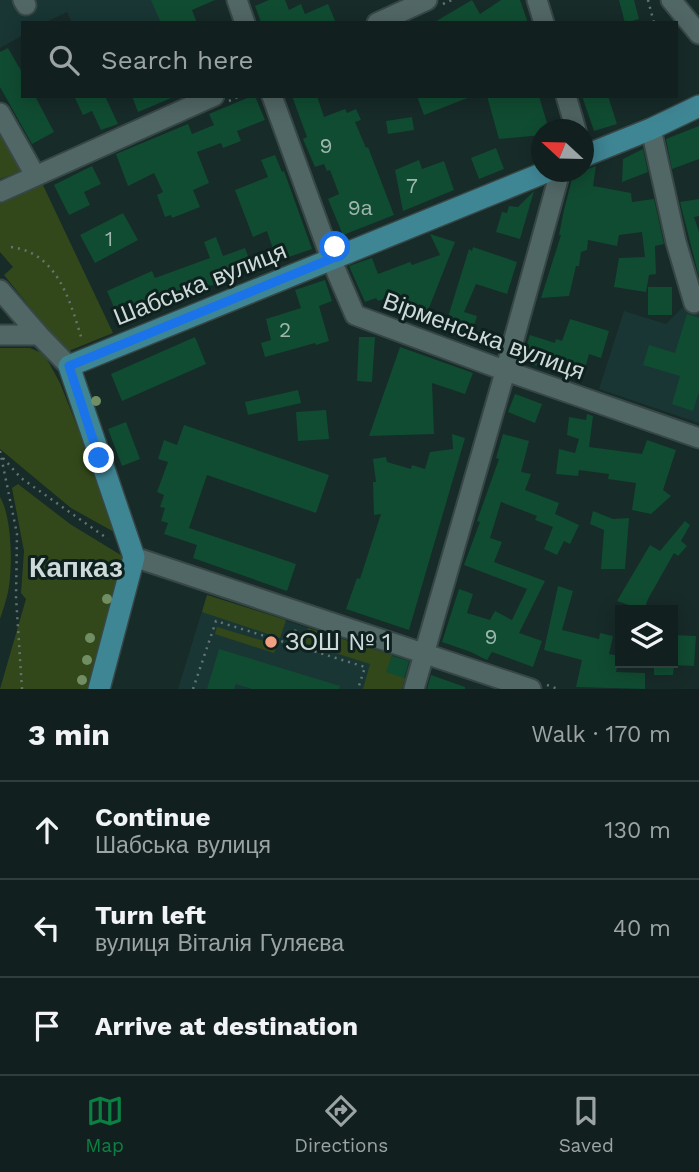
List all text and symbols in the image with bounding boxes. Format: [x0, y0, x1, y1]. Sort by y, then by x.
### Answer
search box [21, 21, 678, 98]
icon: search [45, 41, 83, 79]
text: Search here [101, 45, 253, 75]
north arrow [531, 119, 594, 182]
house number: 9 [320, 133, 332, 158]
house number: 7 [406, 173, 418, 198]
house number: 9а [348, 195, 373, 220]
house number: 1 [105, 226, 113, 251]
route start [319, 231, 350, 262]
street label: Шабська вулиця [110, 237, 290, 331]
street label: Вірменська вулиця [379, 286, 589, 386]
house number: 2 [279, 317, 291, 342]
route end [83, 442, 114, 473]
district label: Капказ [29, 551, 123, 584]
map controls [615, 605, 678, 668]
button: layers [615, 605, 678, 668]
house number: 9 [485, 624, 497, 649]
place label: ЗОШ № 1 [285, 628, 391, 656]
marker: ЗОШ № 1 [263, 634, 279, 650]
text: 3 min [28, 717, 110, 752]
text: Walk · 170 m [531, 721, 671, 748]
text: Continue [95, 802, 211, 832]
icon: ahead [28, 811, 66, 849]
text: 130 m [605, 817, 671, 844]
text: Шабська вулиця [95, 832, 271, 859]
text: Turn left [95, 900, 206, 930]
icon: left [28, 909, 66, 947]
text: 40 m [613, 915, 671, 942]
text: вулиця Віталія Гуляєва [95, 930, 344, 957]
icon: arrive [28, 1007, 66, 1045]
text: Arrive at destination [95, 1011, 358, 1041]
tab: Map [85, 1092, 124, 1157]
tab: Directions [294, 1092, 388, 1157]
tab: Saved [559, 1092, 614, 1157]

